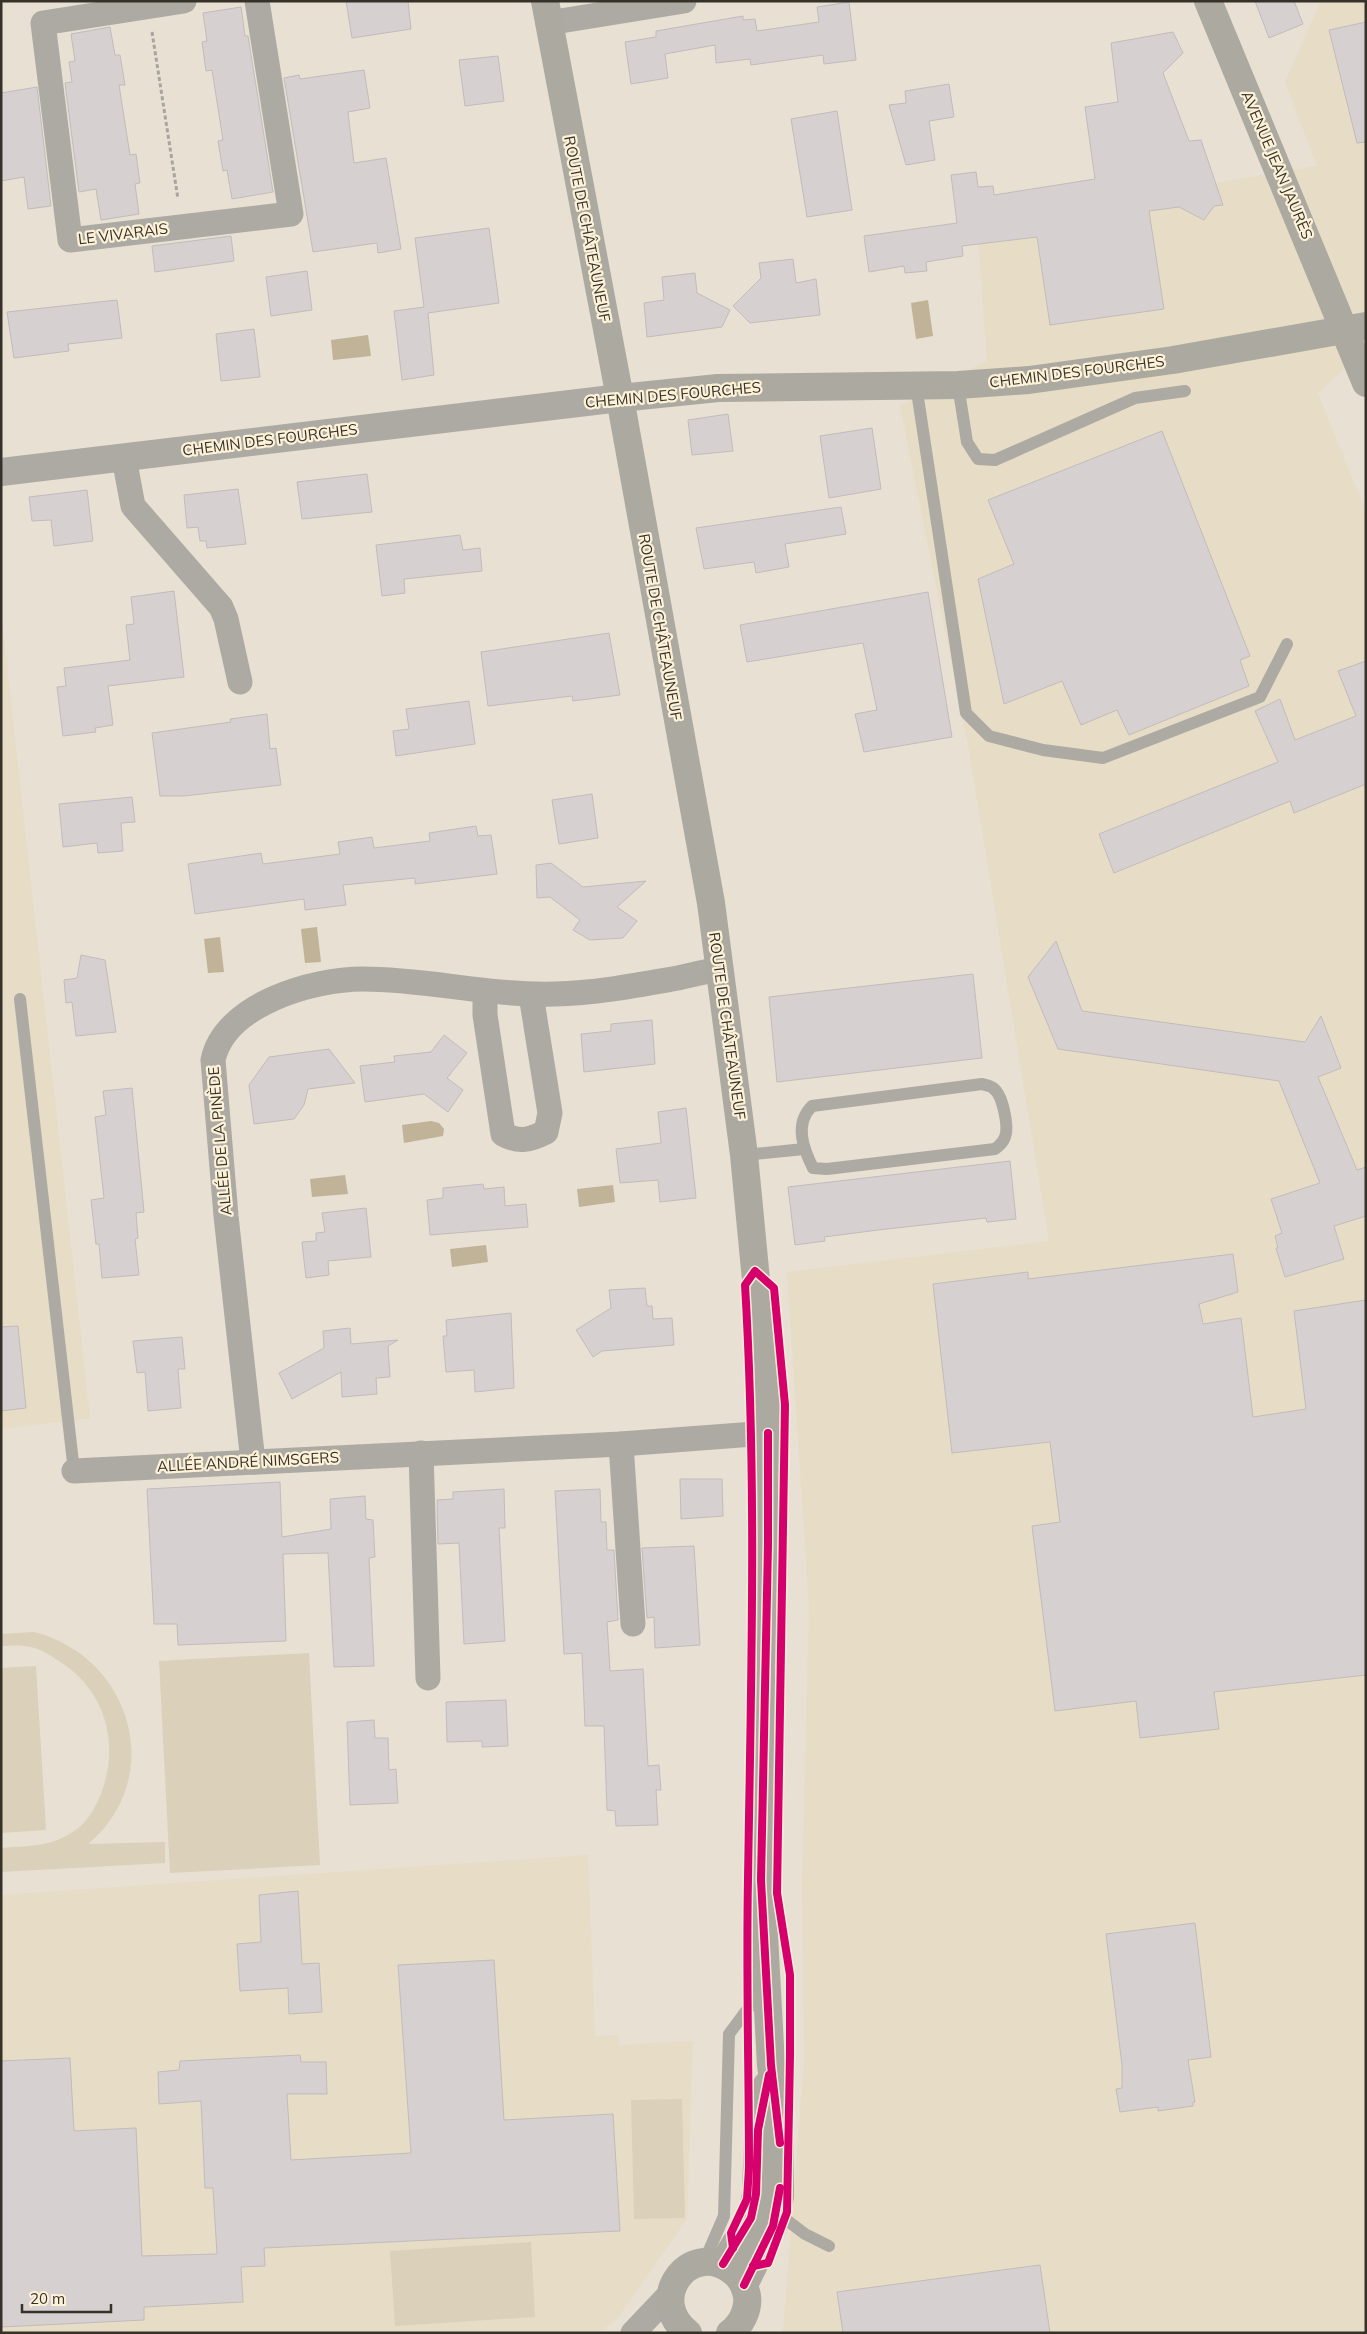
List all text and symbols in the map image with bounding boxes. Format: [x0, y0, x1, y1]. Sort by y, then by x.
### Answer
street label: AVENUE JEAN JAURÈS [1238, 88, 1317, 242]
street label: ROUTE DE CHÂTEAUNEUF [560, 134, 615, 324]
street label: LE VIVARAIS [77, 219, 169, 248]
street label: CHEMIN DES FOURCHES [988, 351, 1166, 392]
street label: CHEMIN DES FOURCHES [584, 377, 762, 412]
street label: CHEMIN DES FOURCHES [181, 419, 359, 460]
street label: ROUTE DE CHÂTEAUNEUF [635, 532, 686, 722]
street label: ROUTE DE CHÂTEAUNEUF [705, 931, 750, 1121]
street label: ALLÉE DE LA PINÈDE [204, 1066, 235, 1216]
street label: ALLÉE ANDRÉ NIMSGERS [156, 1447, 339, 1476]
scale bar [22, 2282, 111, 2314]
text: 20 m [30, 2289, 65, 2308]

